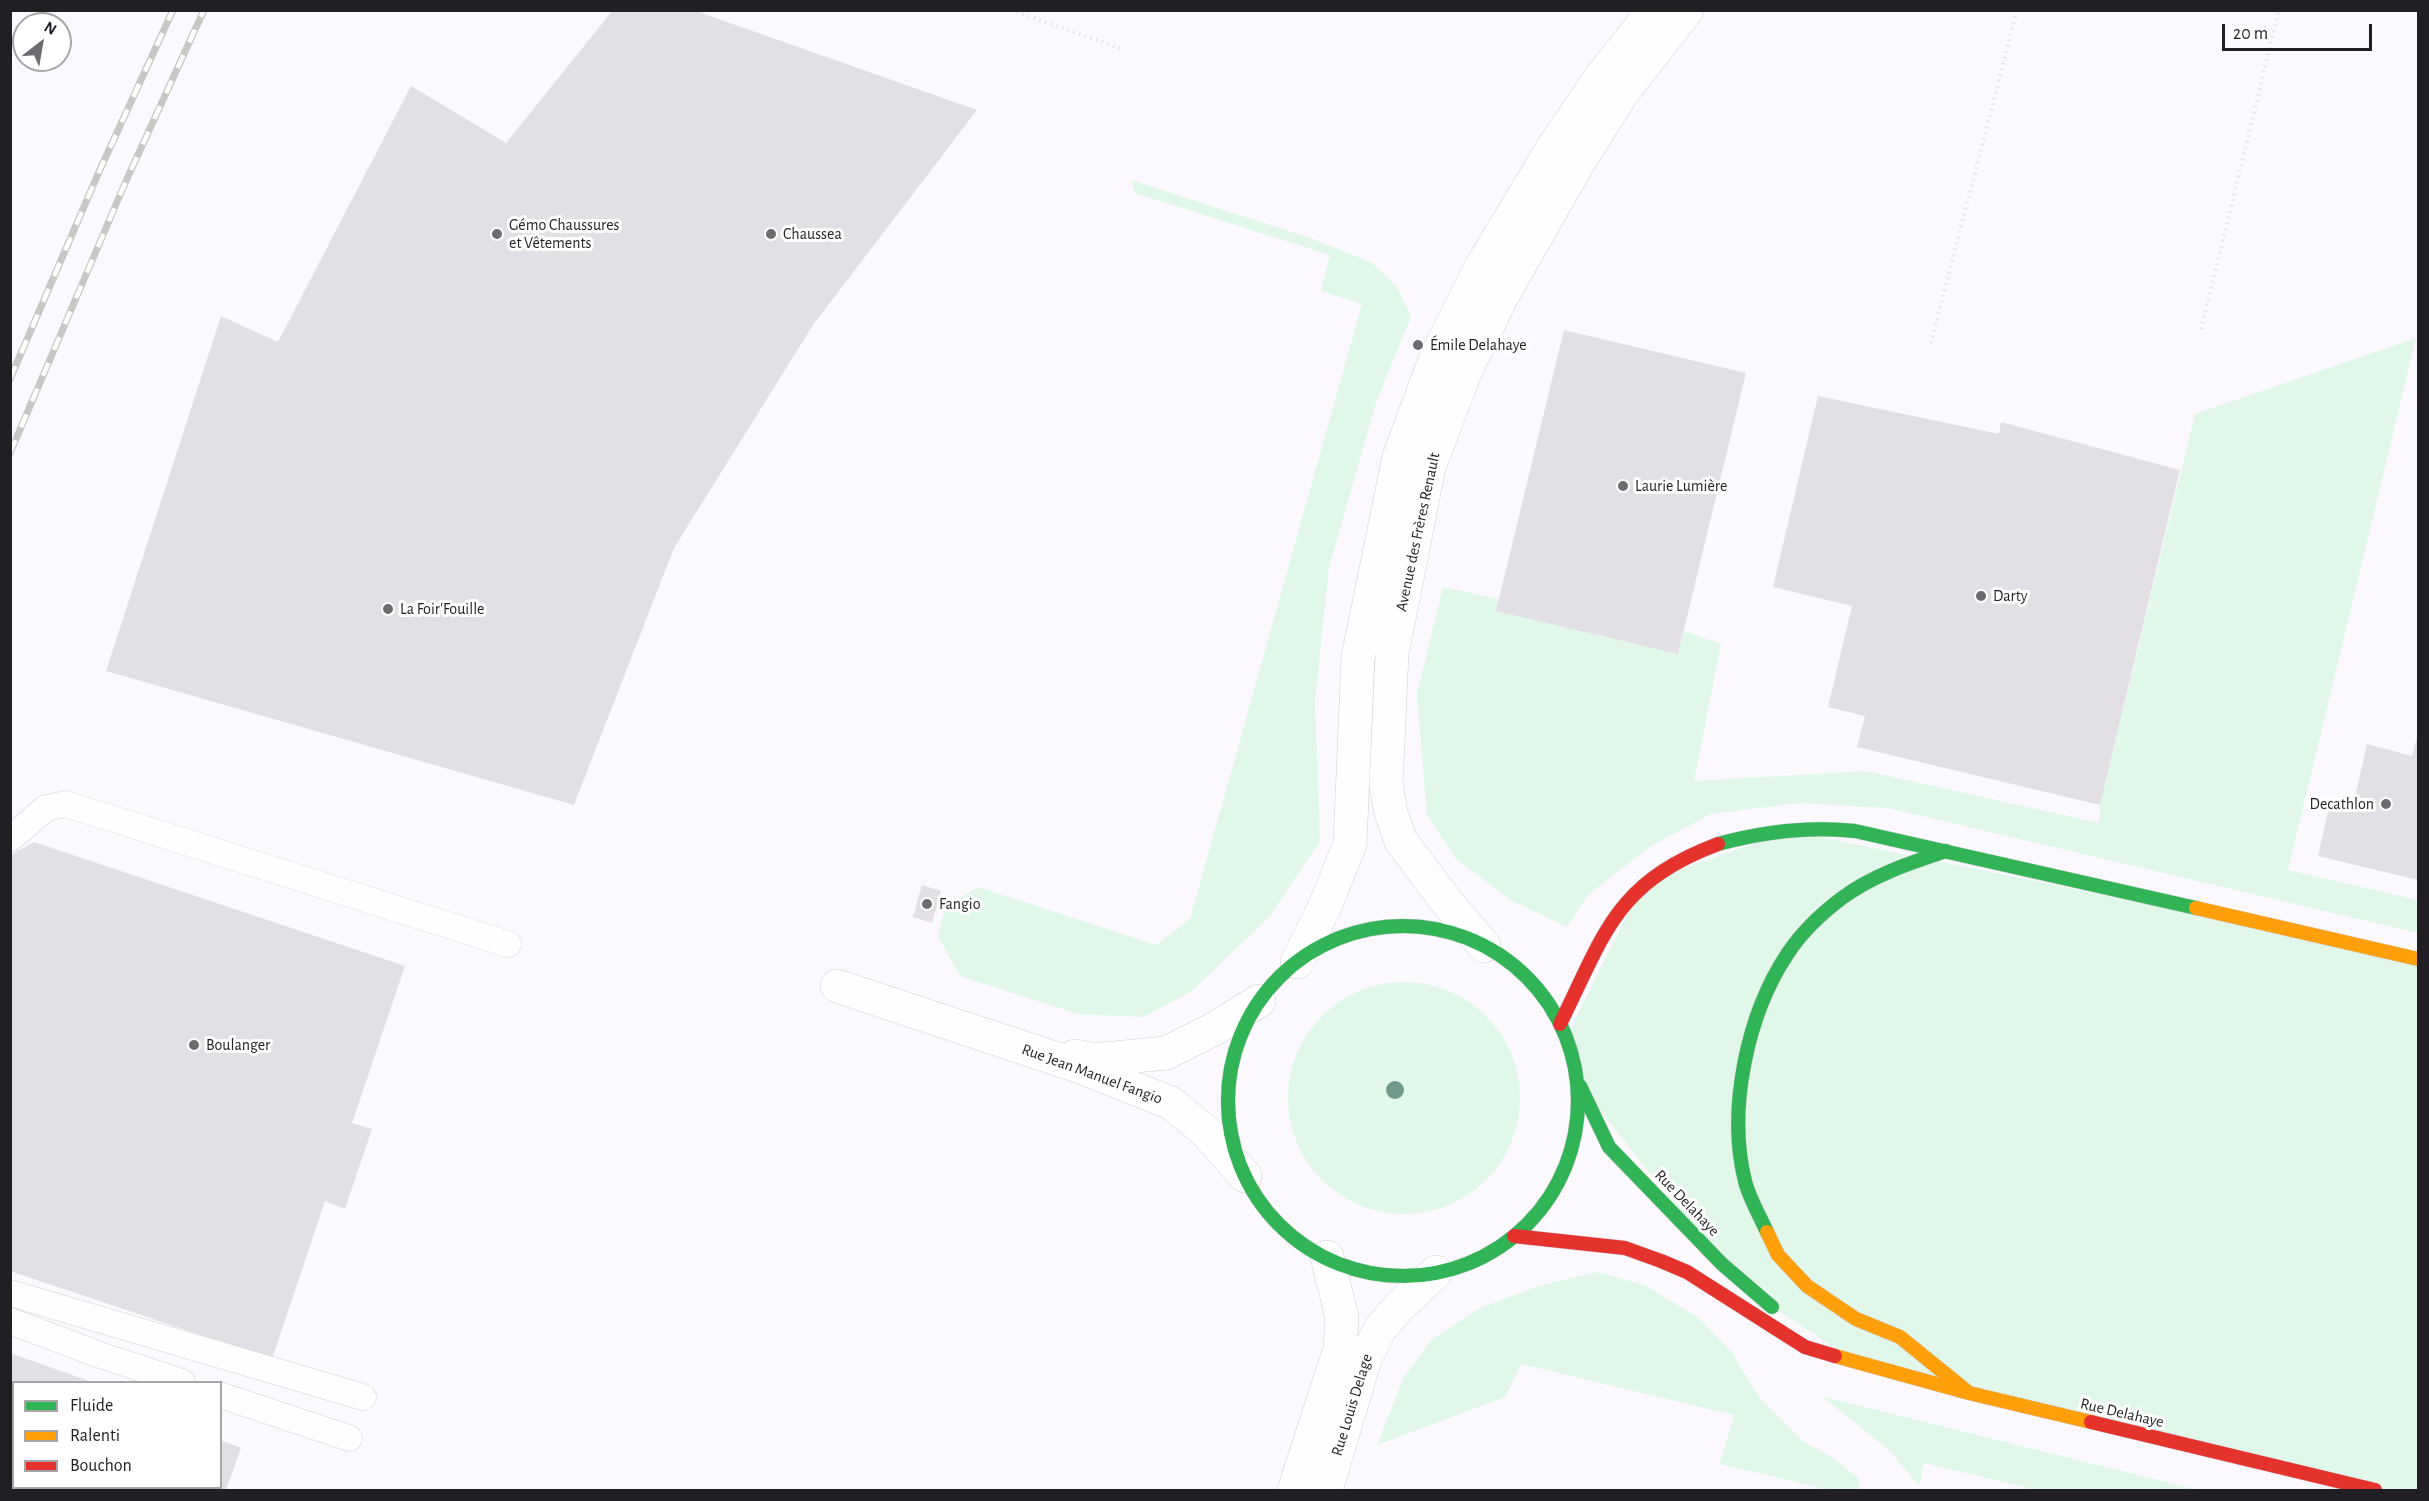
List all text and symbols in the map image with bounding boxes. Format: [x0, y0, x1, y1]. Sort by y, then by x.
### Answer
north arrow [12, 12, 72, 72]
scale bar [2225, 12, 2375, 50]
text: N [41, 19, 59, 38]
text: 20 m [2233, 25, 2268, 43]
place label: Gémo Chaussures et Vêtements [509, 215, 619, 253]
place label: Chaussea [783, 224, 842, 244]
marker: Gémo Chaussures et Vêtements [490, 227, 504, 241]
marker: Chaussea [764, 227, 778, 241]
place label: Émile Delahaye [1430, 335, 1527, 355]
marker: Émile Delahaye [1411, 338, 1425, 352]
street label: Avenue des Frères Renault [1392, 451, 1444, 613]
place label: Laurie Lumière [1635, 476, 1727, 496]
marker: Laurie Lumière [1616, 479, 1630, 493]
place label: Darty [1993, 586, 2028, 606]
marker: Darty [1974, 589, 1988, 603]
place label: La Foir'Fouille [400, 599, 484, 619]
marker: La Foir'Fouille [381, 602, 395, 616]
place label: Decathlon [2310, 794, 2374, 814]
marker: Decathlon [2379, 797, 2393, 811]
place label: Fangio [939, 894, 980, 914]
marker: Fangio [920, 897, 934, 911]
place label: Boulanger [206, 1035, 270, 1055]
marker: Boulanger [187, 1038, 201, 1052]
street label: Rue Jean Manuel Fangio [1019, 1040, 1165, 1108]
street label: Rue Delahaye [1650, 1166, 1724, 1240]
street label: Rue Louis Delage [1327, 1352, 1377, 1458]
legend [12, 1381, 222, 1489]
street label: Rue Delahaye [2078, 1394, 2166, 1432]
text: Fluide [70, 1397, 113, 1415]
text: Ralenti [70, 1427, 120, 1445]
text: Bouchon [70, 1457, 132, 1475]

